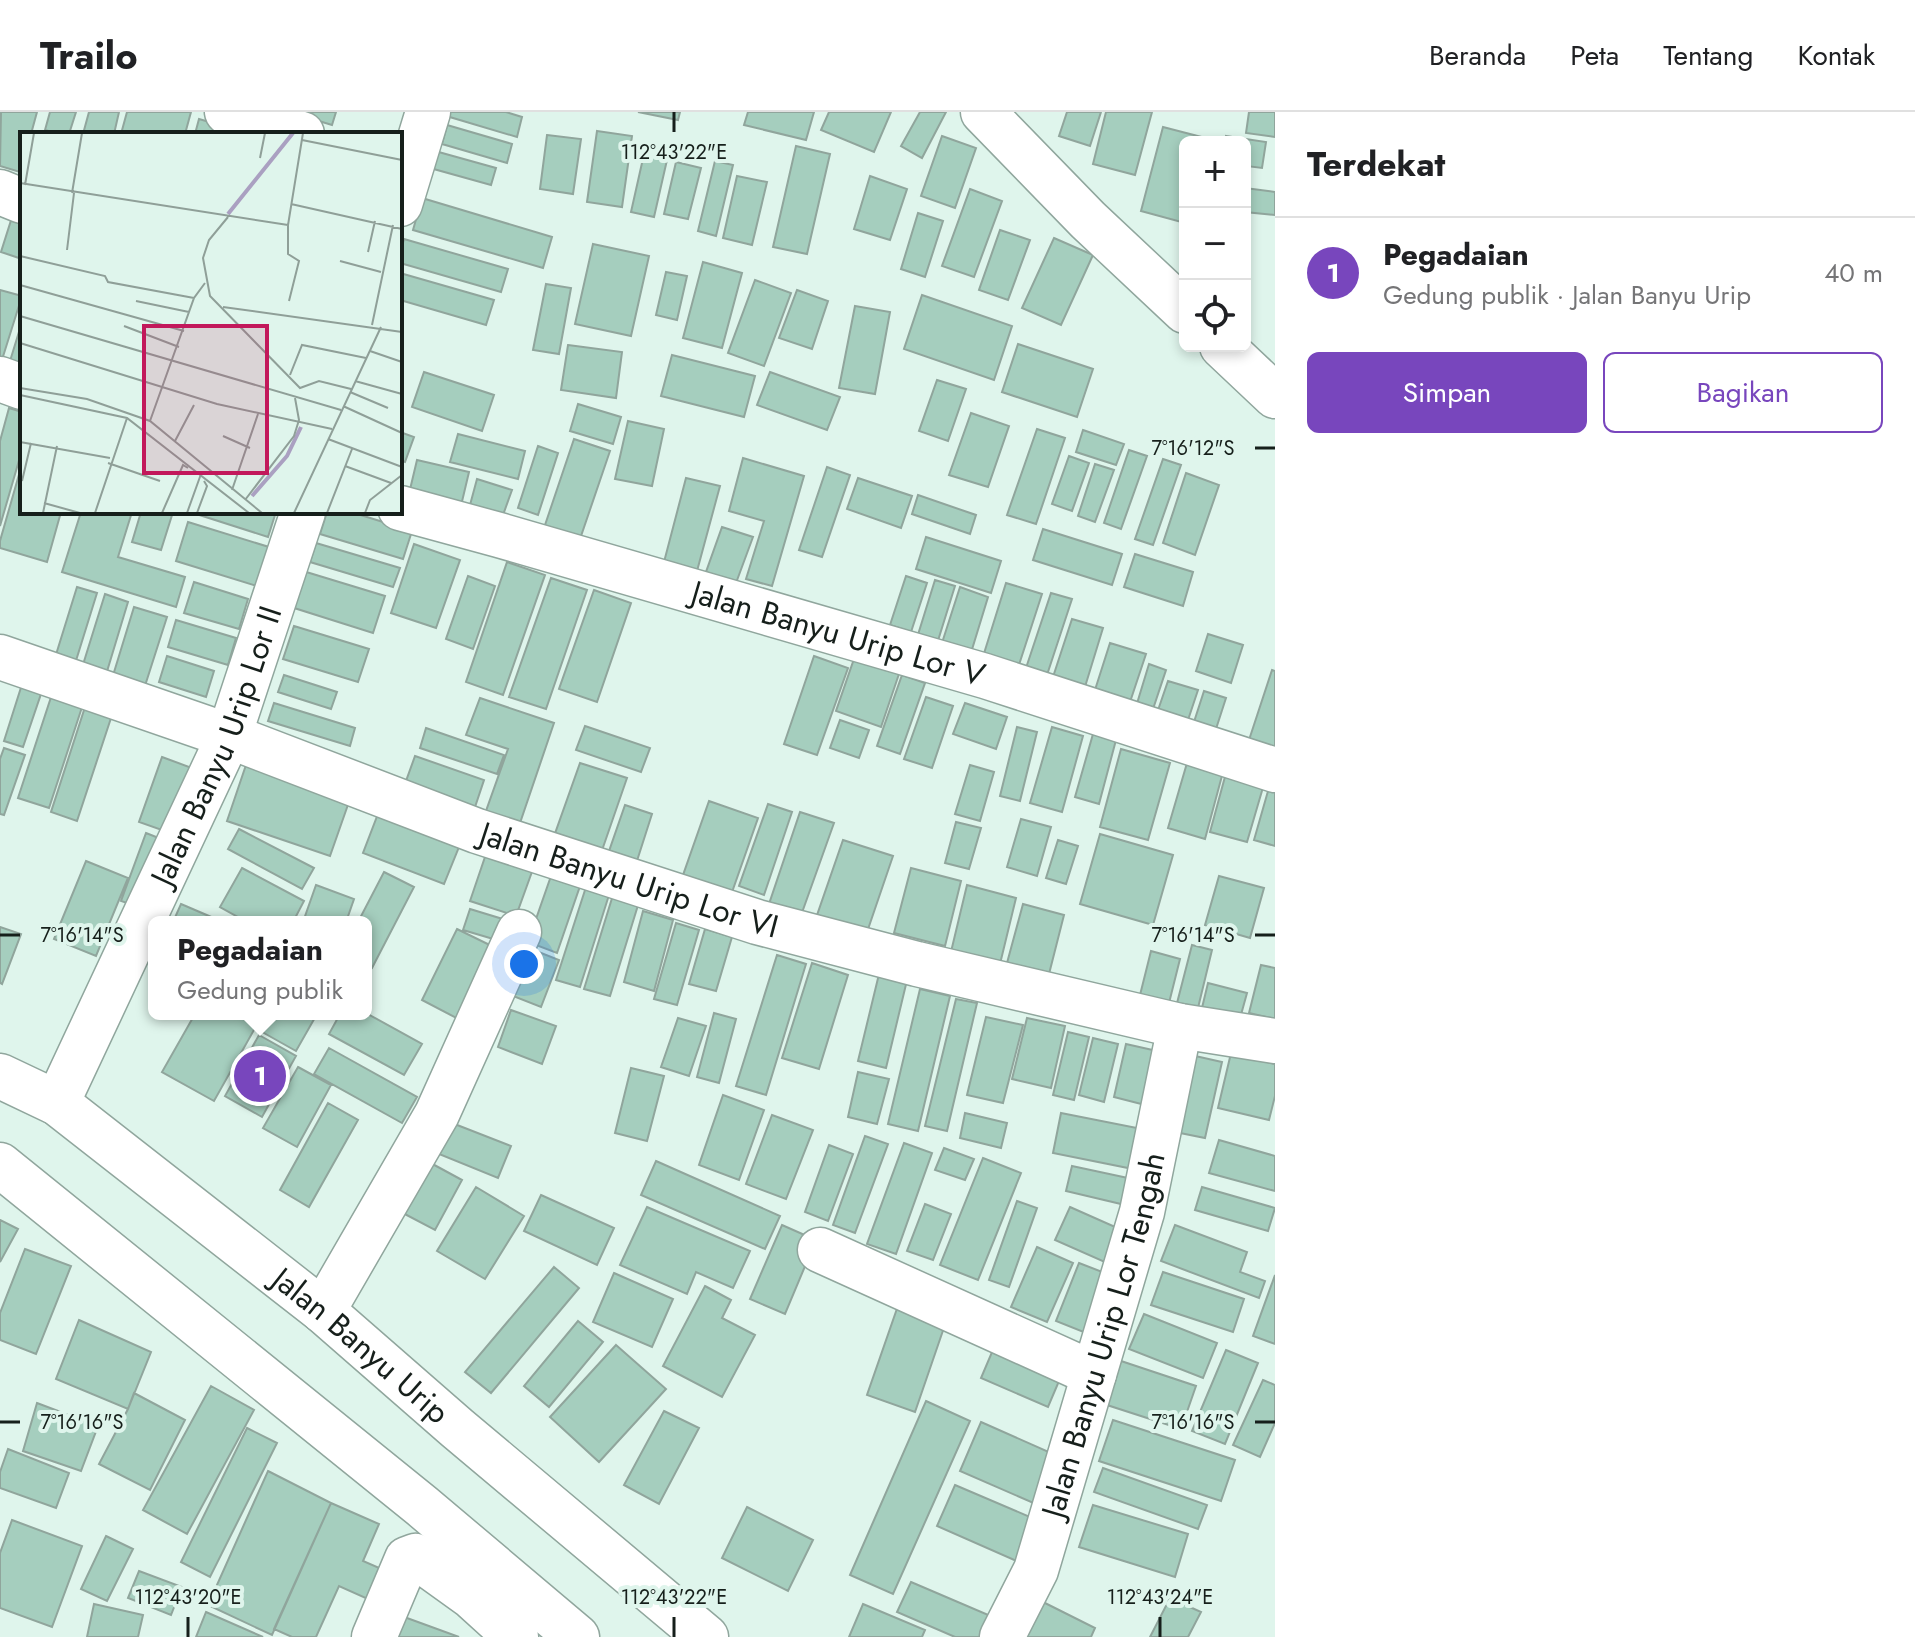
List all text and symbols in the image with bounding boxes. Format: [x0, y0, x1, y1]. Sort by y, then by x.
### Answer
text: Trailo [40, 28, 138, 83]
text: Beranda [1429, 35, 1526, 76]
text: Peta [1570, 35, 1619, 76]
text: Tentang [1663, 35, 1754, 76]
text: Kontak [1798, 35, 1875, 76]
inset map [20, 132, 402, 514]
map controls [1179, 136, 1251, 352]
button: + [1179, 136, 1251, 208]
text: 112°43'22"E [621, 138, 727, 167]
text: Terdekat [1307, 140, 1445, 189]
button: − [1179, 208, 1251, 280]
text: Pegadaian [1383, 233, 1529, 276]
text: 1 [1326, 254, 1340, 292]
text: 40 m [1824, 254, 1883, 292]
text: Gedung publik · Jalan Banyu Urip [1383, 276, 1751, 314]
button: locate [1179, 280, 1251, 352]
button: Simpan [1307, 352, 1587, 433]
button: Bagikan [1603, 352, 1883, 433]
text: 7°16'12"S [1152, 434, 1234, 463]
street label: Jalan Banyu Urip Lor V [682, 568, 991, 698]
street label: Jalan Banyu Urip Lor II [138, 600, 293, 896]
street label: Jalan Banyu Urip Lor VI [470, 809, 784, 950]
popup [148, 916, 372, 1020]
text: 7°16'14"S [40, 921, 124, 950]
text: 7°16'14"S [1151, 921, 1235, 950]
text: Pegadaian [177, 928, 323, 971]
your location [504, 944, 544, 984]
text: Gedung publik [177, 971, 343, 1009]
pin: 1 [234, 1046, 286, 1106]
street label: Jalan Banyu Urip Lor Tengah [1029, 1148, 1177, 1527]
street label: Jalan Banyu Urip [259, 1254, 460, 1434]
text: 7°16'16"S [40, 1408, 124, 1437]
text: 7°16'16"S [1151, 1408, 1235, 1437]
text: 112°43'20"E [135, 1583, 241, 1612]
text: 112°43'22"E [621, 1583, 727, 1612]
text: 112°43'24"E [1107, 1583, 1213, 1612]

